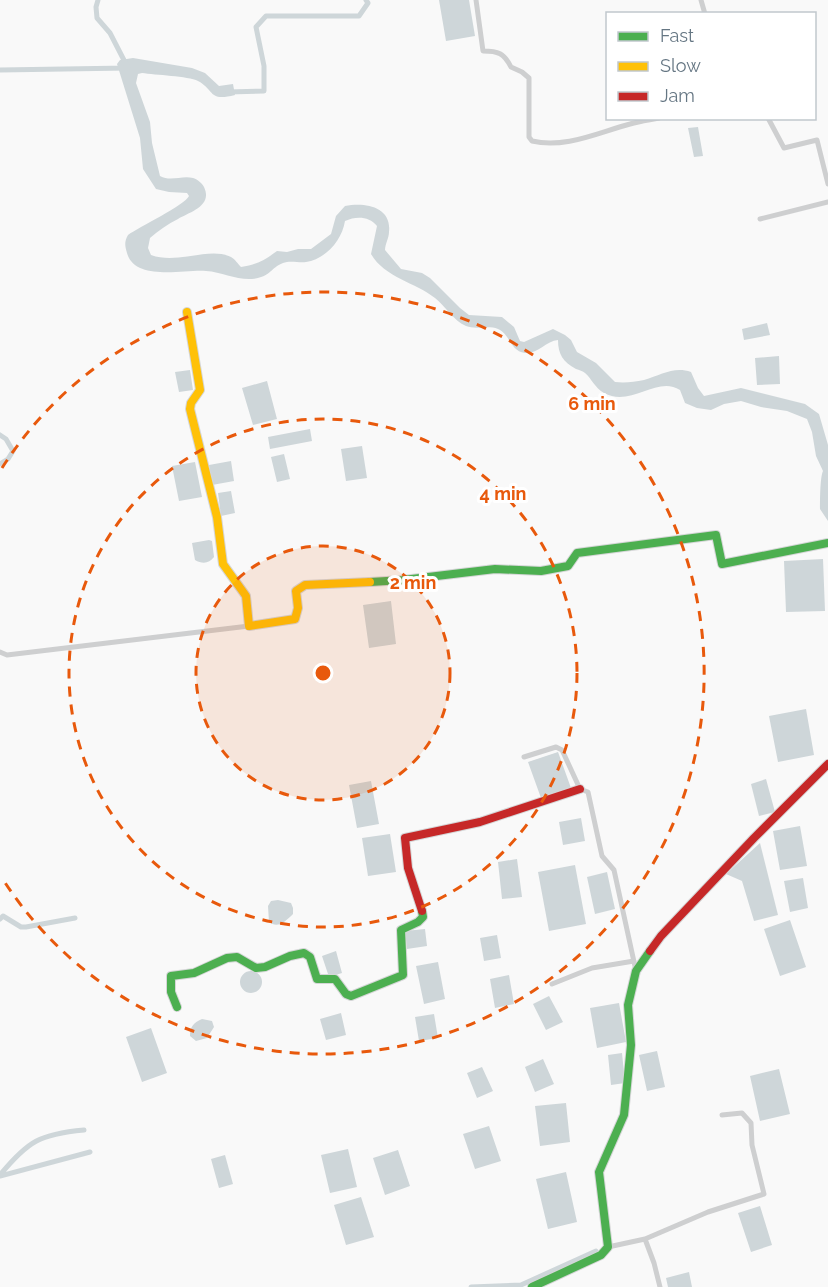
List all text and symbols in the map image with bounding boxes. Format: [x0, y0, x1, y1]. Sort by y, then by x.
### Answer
legend [606, 12, 816, 120]
text: Fast [660, 25, 694, 46]
text: Slow [660, 55, 701, 76]
text: Jam [660, 85, 695, 106]
text: 6 min [568, 393, 616, 414]
text: 4 min [480, 483, 526, 504]
text: 2 min [390, 572, 436, 593]
centre of rings [313, 663, 333, 683]

